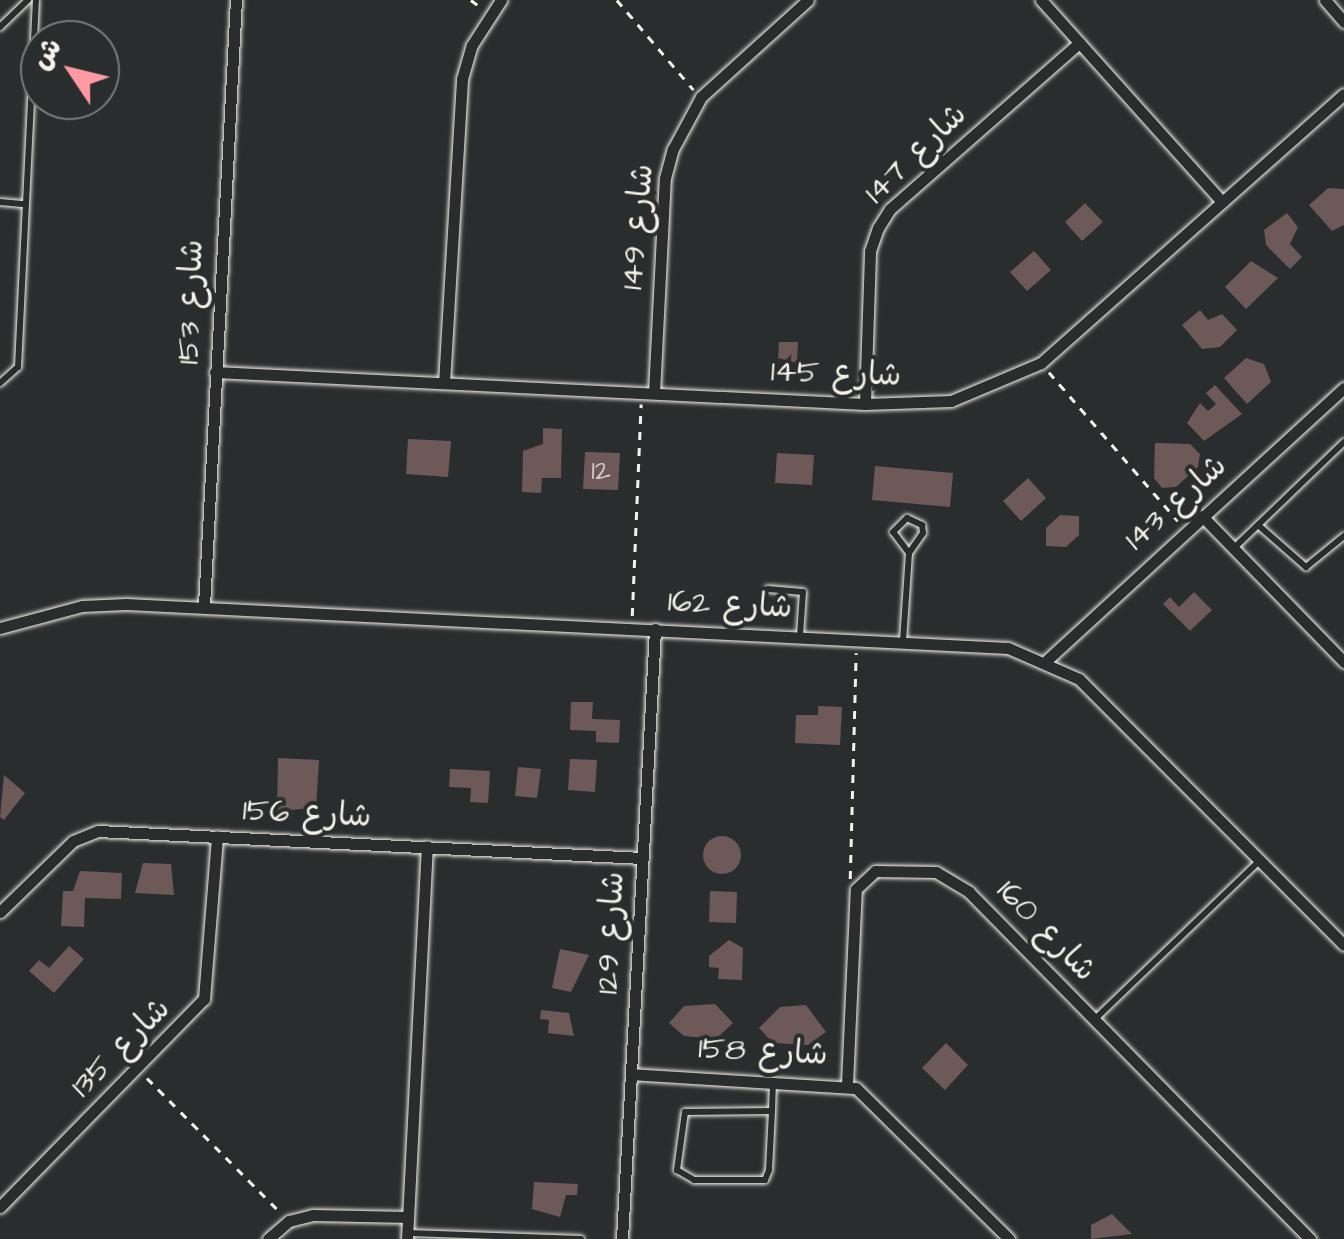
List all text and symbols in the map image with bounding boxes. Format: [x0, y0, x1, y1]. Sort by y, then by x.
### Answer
north arrow [20, 20, 120, 120]
text: ش [22, 30, 71, 77]
street label: شارع 147 [857, 96, 975, 212]
street label: شارع 149 [613, 162, 663, 292]
street label: شارع 153 [170, 239, 212, 365]
street label: شارع 145 [770, 353, 902, 395]
street label: شارع 143 [1117, 447, 1235, 559]
house number: 12 [591, 454, 611, 488]
street label: شارع 162 [667, 583, 793, 627]
street label: شارع 156 [242, 791, 372, 837]
street label: شارع 129 [589, 871, 633, 995]
street label: شارع 160 [988, 872, 1104, 990]
street label: شارع 135 [63, 990, 179, 1106]
street label: شارع 158 [697, 1029, 829, 1075]

